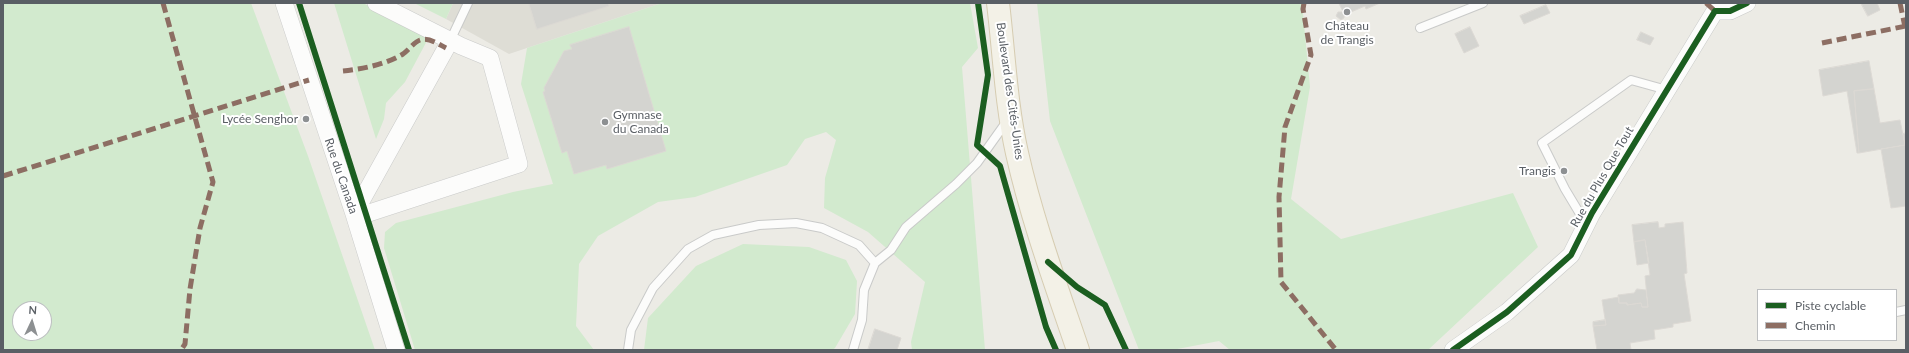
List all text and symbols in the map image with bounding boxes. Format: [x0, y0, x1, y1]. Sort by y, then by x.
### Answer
marker: Château de Trangis [1342, 7, 1352, 17]
place label: Château de Trangis [1320, 19, 1374, 47]
street label: Boulevard des Cités-Unies [993, 21, 1027, 161]
place label: Gymnase du Canada [613, 108, 669, 136]
place label: Lycée Senghor [222, 112, 298, 126]
marker: Lycée Senghor [301, 114, 311, 124]
marker: Gymnase du Canada [600, 117, 610, 127]
street label: Rue du Plus Que Tout [1567, 124, 1637, 230]
street label: Rue du Canada [321, 136, 361, 216]
place label: Trangis [1519, 164, 1556, 178]
marker: Trangis [1559, 166, 1569, 176]
legend [1757, 289, 1897, 341]
text: Piste cyclable [1795, 298, 1866, 313]
north arrow [12, 301, 52, 341]
text: N [28, 303, 37, 316]
text: Chemin [1795, 318, 1836, 333]

